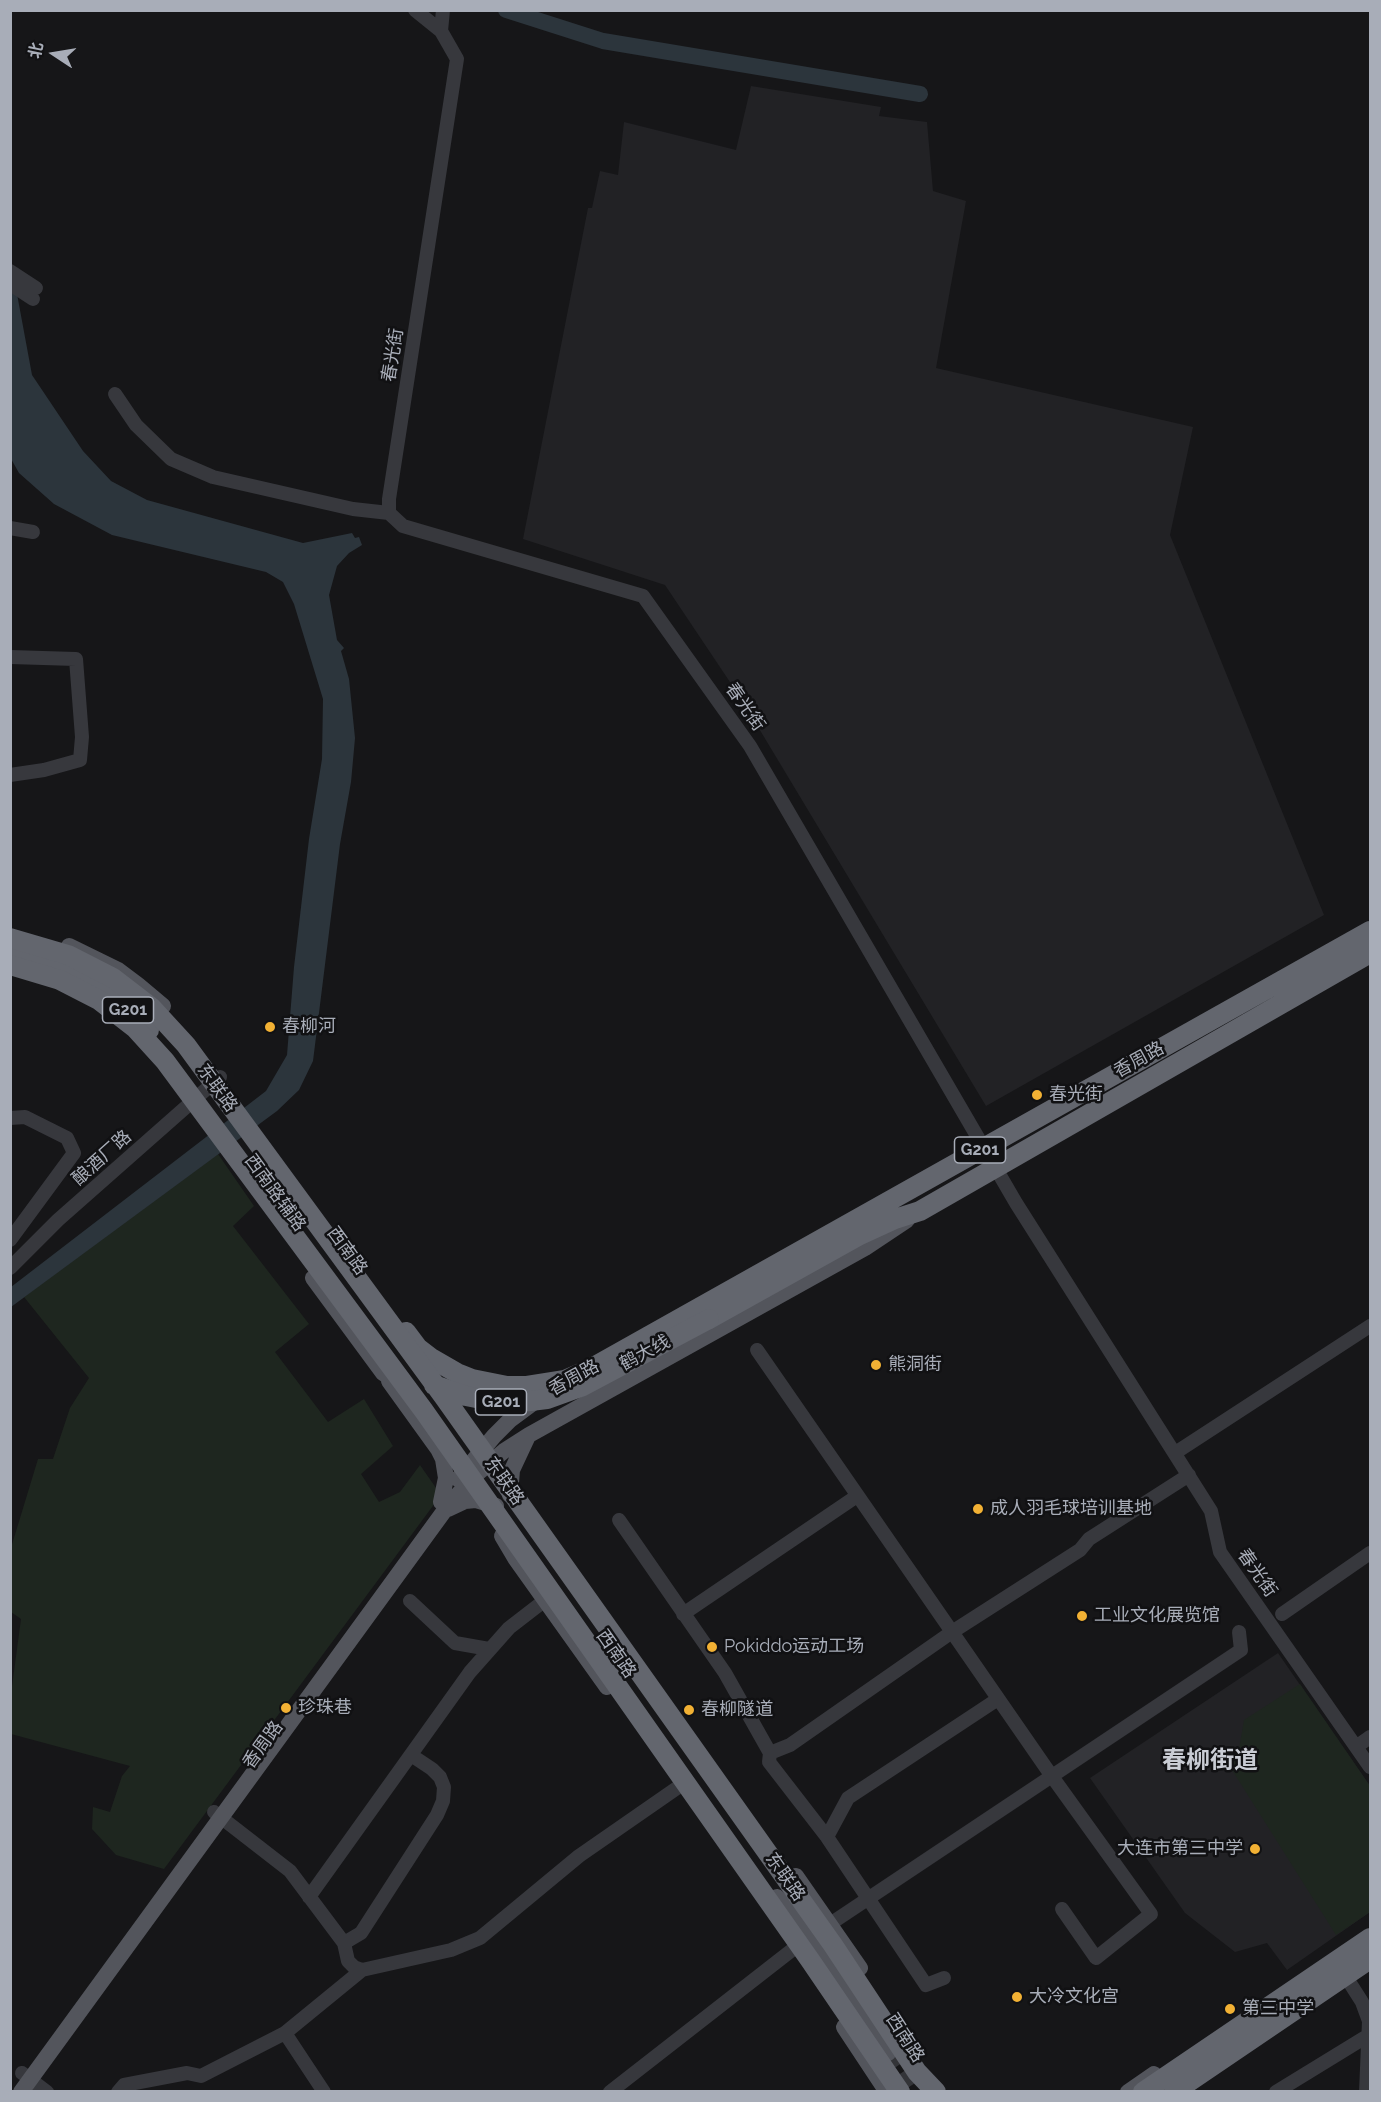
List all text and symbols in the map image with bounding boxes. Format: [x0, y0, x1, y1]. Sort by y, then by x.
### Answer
north arrow [24, 24, 84, 84]
text: 北 [25, 40, 47, 60]
street label: 春光街 [378, 327, 408, 383]
street label: 春光街 [721, 679, 769, 735]
road number: G201 [102, 997, 154, 1023]
place label: 春柳河 [282, 1016, 336, 1038]
marker: 春柳河 [263, 1020, 277, 1034]
street label: 香周路 [1110, 1037, 1168, 1083]
street label: 东联路 [192, 1060, 242, 1116]
place label: 春光街 [1049, 1084, 1103, 1106]
marker: 春光街 [1030, 1088, 1044, 1102]
street label: 酿酒厂路 [68, 1126, 136, 1190]
road number: G201 [954, 1137, 1006, 1163]
street label: 西南路辅路 [240, 1150, 310, 1236]
street label: 西南路 [322, 1223, 372, 1279]
street label: 鹤大线 [616, 1331, 674, 1375]
place label: 熊洞街 [888, 1354, 942, 1376]
street label: 香周路 [545, 1355, 603, 1401]
marker: 熊洞街 [869, 1358, 883, 1372]
road number: G201 [476, 1389, 526, 1415]
street label: 东联路 [480, 1453, 528, 1509]
place label: 成人羽毛球培训基地 [990, 1498, 1152, 1520]
marker: 成人羽毛球培训基地 [971, 1502, 985, 1516]
street label: 春光街 [1233, 1545, 1281, 1601]
place label: 工业文化展览馆 [1094, 1605, 1220, 1627]
marker: 工业文化展览馆 [1075, 1609, 1089, 1623]
street label: 西南路 [592, 1626, 640, 1682]
place label: Pokiddo运动工场 [724, 1636, 864, 1658]
marker: Pokiddo运动工场 [705, 1640, 719, 1654]
place label: 珍珠巷 [298, 1697, 352, 1719]
place label: 春柳隧道 [701, 1699, 773, 1721]
marker: 珍珠巷 [279, 1701, 293, 1715]
marker: 春柳隧道 [682, 1703, 696, 1717]
street label: 香周路 [238, 1717, 288, 1773]
district label: 春柳街道 [1162, 1747, 1258, 1775]
place label: 大连市第三中学 [1117, 1838, 1243, 1860]
marker: 大连市第三中学 [1248, 1842, 1262, 1856]
street label: 东联路 [761, 1849, 809, 1905]
place label: 大冷文化宫 [1029, 1986, 1119, 2008]
marker: 大冷文化宫 [1010, 1990, 1024, 2004]
place label: 第三中学 [1242, 1998, 1314, 2020]
marker: 第三中学 [1223, 2002, 1237, 2016]
street label: 西南路 [881, 2009, 929, 2067]

